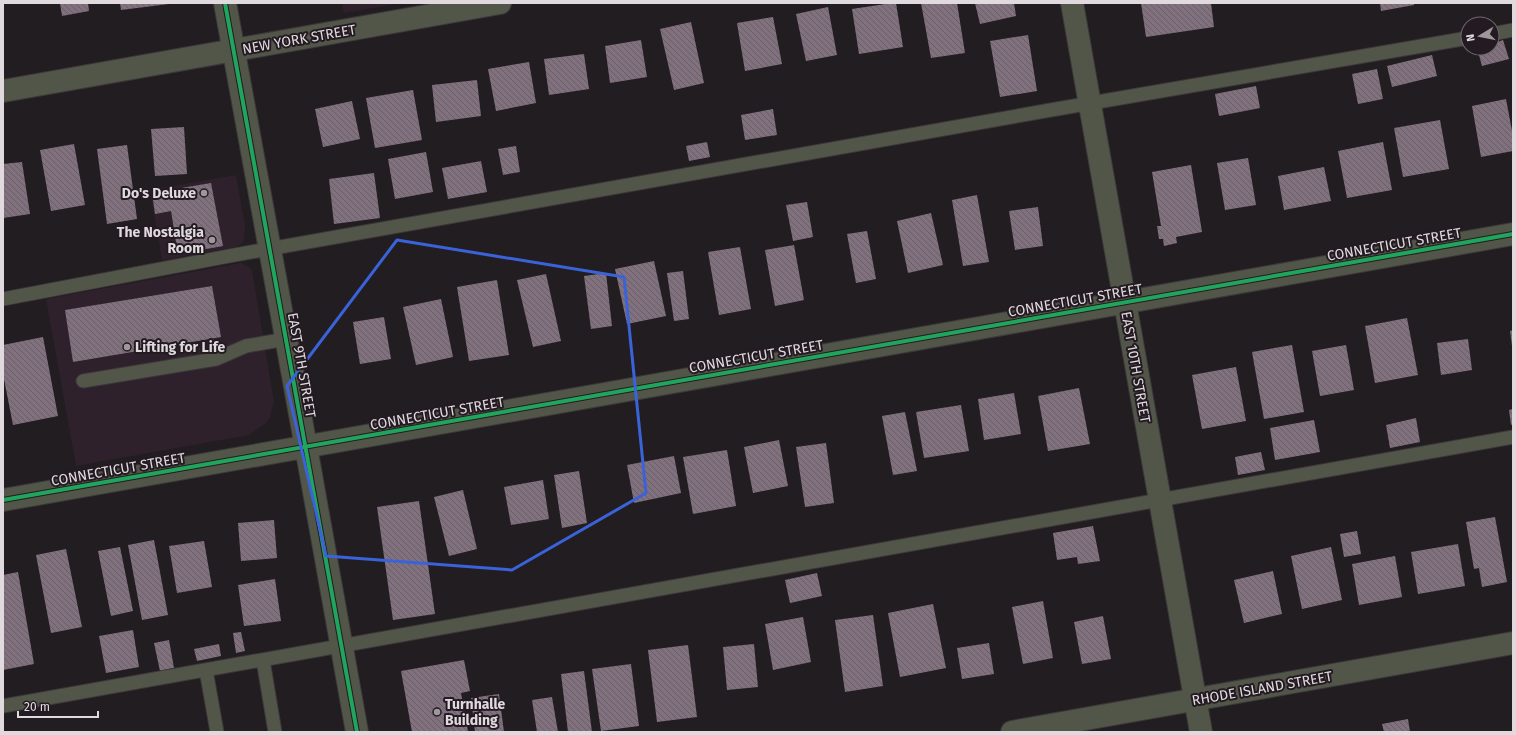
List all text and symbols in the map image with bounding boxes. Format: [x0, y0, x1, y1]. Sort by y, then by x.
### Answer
north arrow [1460, 16, 1500, 56]
street label: NEW YORK STREET [241, 21, 358, 58]
text: N [1464, 33, 1478, 42]
place label: Do's Deluxe [122, 185, 196, 202]
marker: Do's Deluxe [199, 188, 209, 198]
place label: The Nostalgia Room [117, 224, 204, 257]
street label: CONNECTICUT STREET [1326, 224, 1463, 265]
marker: The Nostalgia Room [207, 235, 217, 245]
street label: CONNECTICUT STREET [1007, 280, 1144, 321]
street label: EAST 10TH STREET [1117, 310, 1154, 425]
street label: EAST 9TH STREET [284, 311, 319, 420]
street label: CONNECTICUT STREET [688, 336, 825, 377]
place label: Lifting for Life [135, 339, 226, 356]
marker: Lifting for Life [122, 342, 132, 352]
street label: CONNECTICUT STREET [369, 393, 506, 434]
street label: CONNECTICUT STREET [50, 449, 187, 490]
street label: RHODE ISLAND STREET [1191, 668, 1334, 709]
scale bar [18, 693, 98, 719]
place label: Turnhalle Building [445, 696, 506, 729]
text: 20 m [24, 700, 50, 714]
marker: Turnhalle Building [432, 707, 442, 717]

